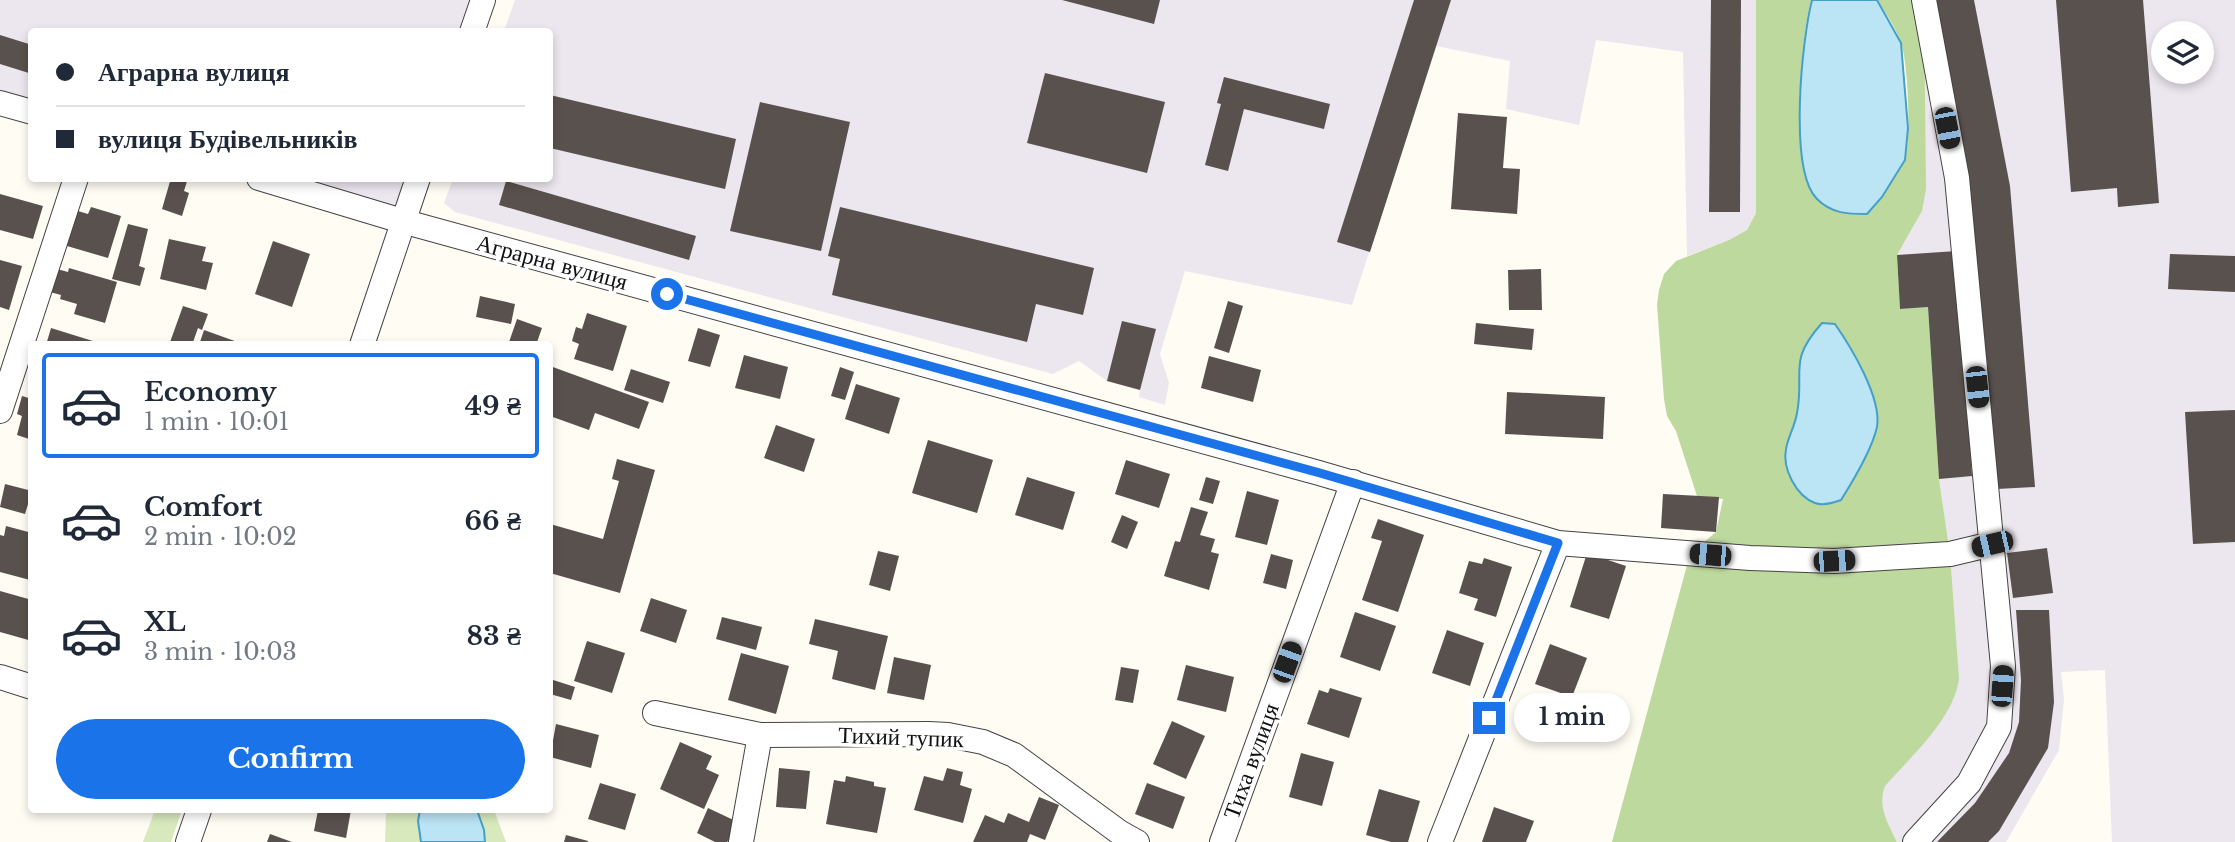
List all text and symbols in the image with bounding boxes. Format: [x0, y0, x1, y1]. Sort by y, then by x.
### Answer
map controls [2151, 21, 2214, 84]
button: layers [2151, 21, 2214, 84]
text: Аграрна вулиця [98, 56, 290, 88]
car [1933, 105, 1962, 151]
text: вулиця Будівельників [98, 123, 357, 155]
street label: Аграрна вулиця [473, 228, 631, 296]
route start [651, 278, 683, 310]
car [1965, 365, 1990, 409]
icon: car [60, 374, 123, 437]
text: Economy [144, 376, 277, 408]
text: 49 ₴ [465, 390, 521, 422]
text: 1 min · 10:01 [144, 408, 289, 436]
icon: car [60, 489, 123, 552]
text: Comfort [144, 491, 262, 523]
text: 66 ₴ [465, 505, 521, 537]
text: 2 min · 10:02 [144, 523, 297, 551]
car [1970, 529, 2015, 559]
car [1689, 543, 1732, 567]
car [1813, 549, 1856, 573]
icon: car [60, 604, 123, 667]
text: XL [144, 606, 186, 638]
text: 83 ₴ [467, 620, 521, 652]
text: 3 min · 10:03 [144, 638, 297, 666]
car [1270, 639, 1305, 685]
car [1991, 664, 2014, 708]
callout: 1 min [1514, 694, 1629, 742]
street label: Тиха вулиця [1217, 699, 1285, 823]
route end [1473, 702, 1505, 734]
text: 1 min [1539, 703, 1605, 731]
button: Confirm [56, 719, 525, 799]
street label: Тихий тупик [838, 721, 965, 753]

